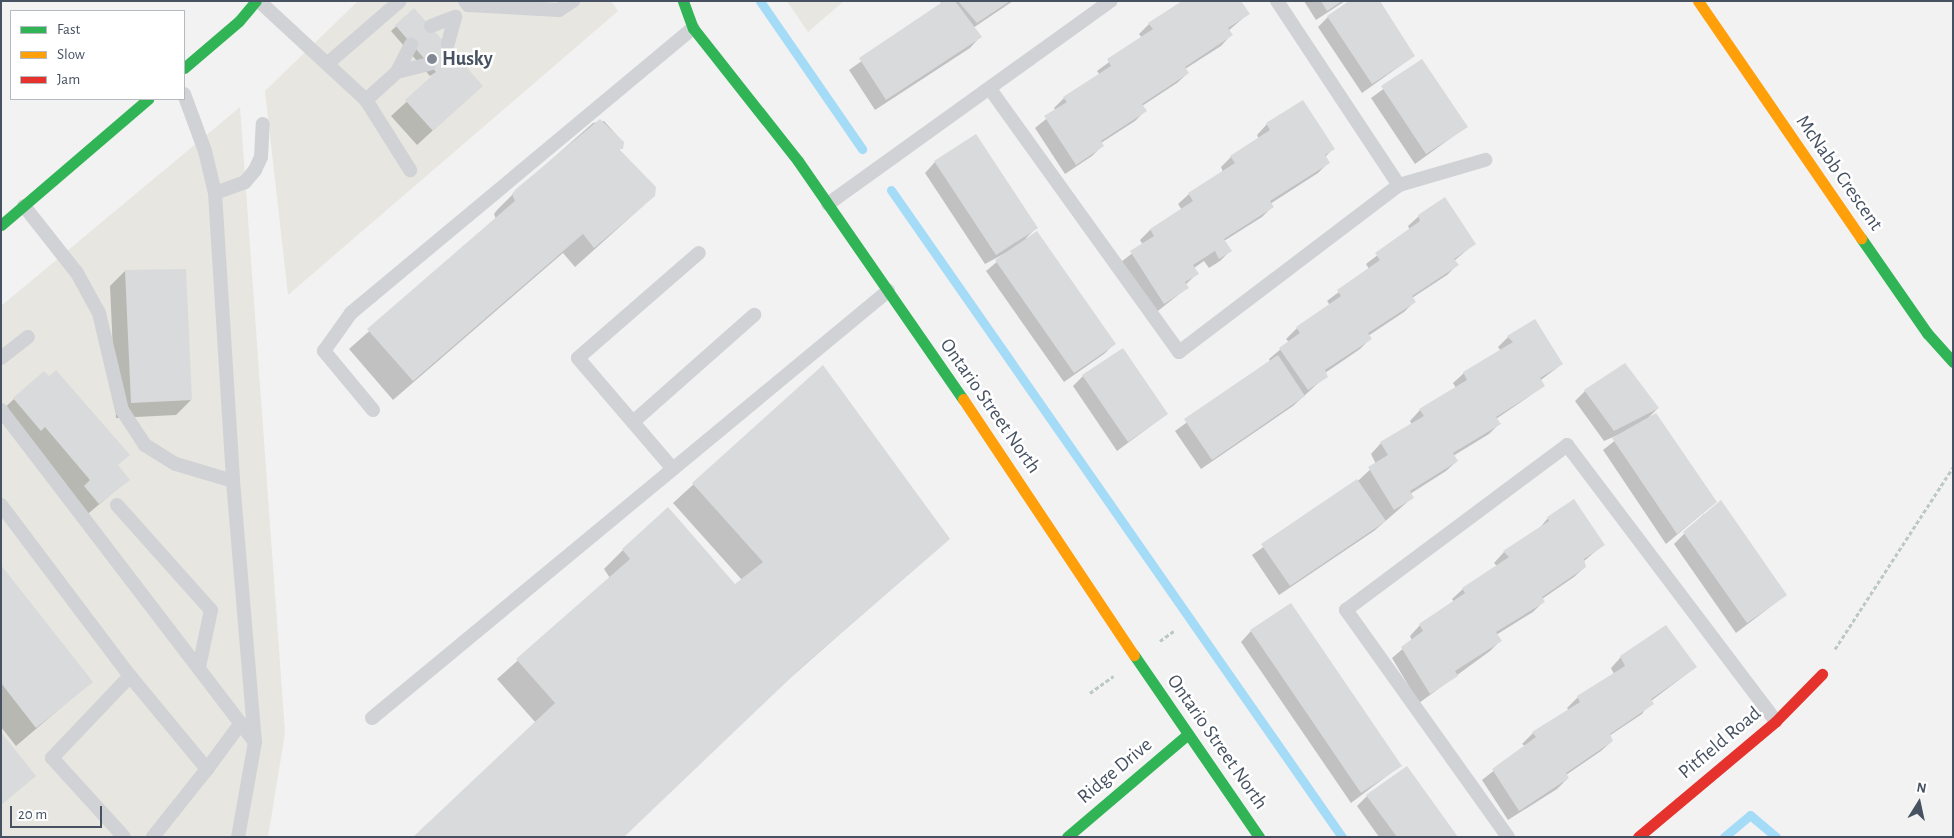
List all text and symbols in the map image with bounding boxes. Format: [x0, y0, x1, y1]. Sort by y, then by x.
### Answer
legend [10, 10, 185, 100]
text: Fast [57, 22, 80, 37]
text: Slow [57, 47, 85, 62]
place label: Husky [442, 47, 493, 71]
marker: Husky [426, 53, 438, 65]
text: Jam [57, 72, 80, 87]
street label: McNabb Crescent [1790, 111, 1888, 235]
street label: Ontario Street North [934, 334, 1046, 478]
street label: Ontario Street North [1161, 670, 1273, 814]
street label: Pitfield Road [1674, 702, 1766, 784]
street label: Ridge Drive [1073, 733, 1157, 809]
north arrow [1894, 778, 1944, 828]
text: N [1916, 780, 1928, 796]
scale bar [12, 796, 105, 828]
text: 20 m [18, 807, 47, 822]

